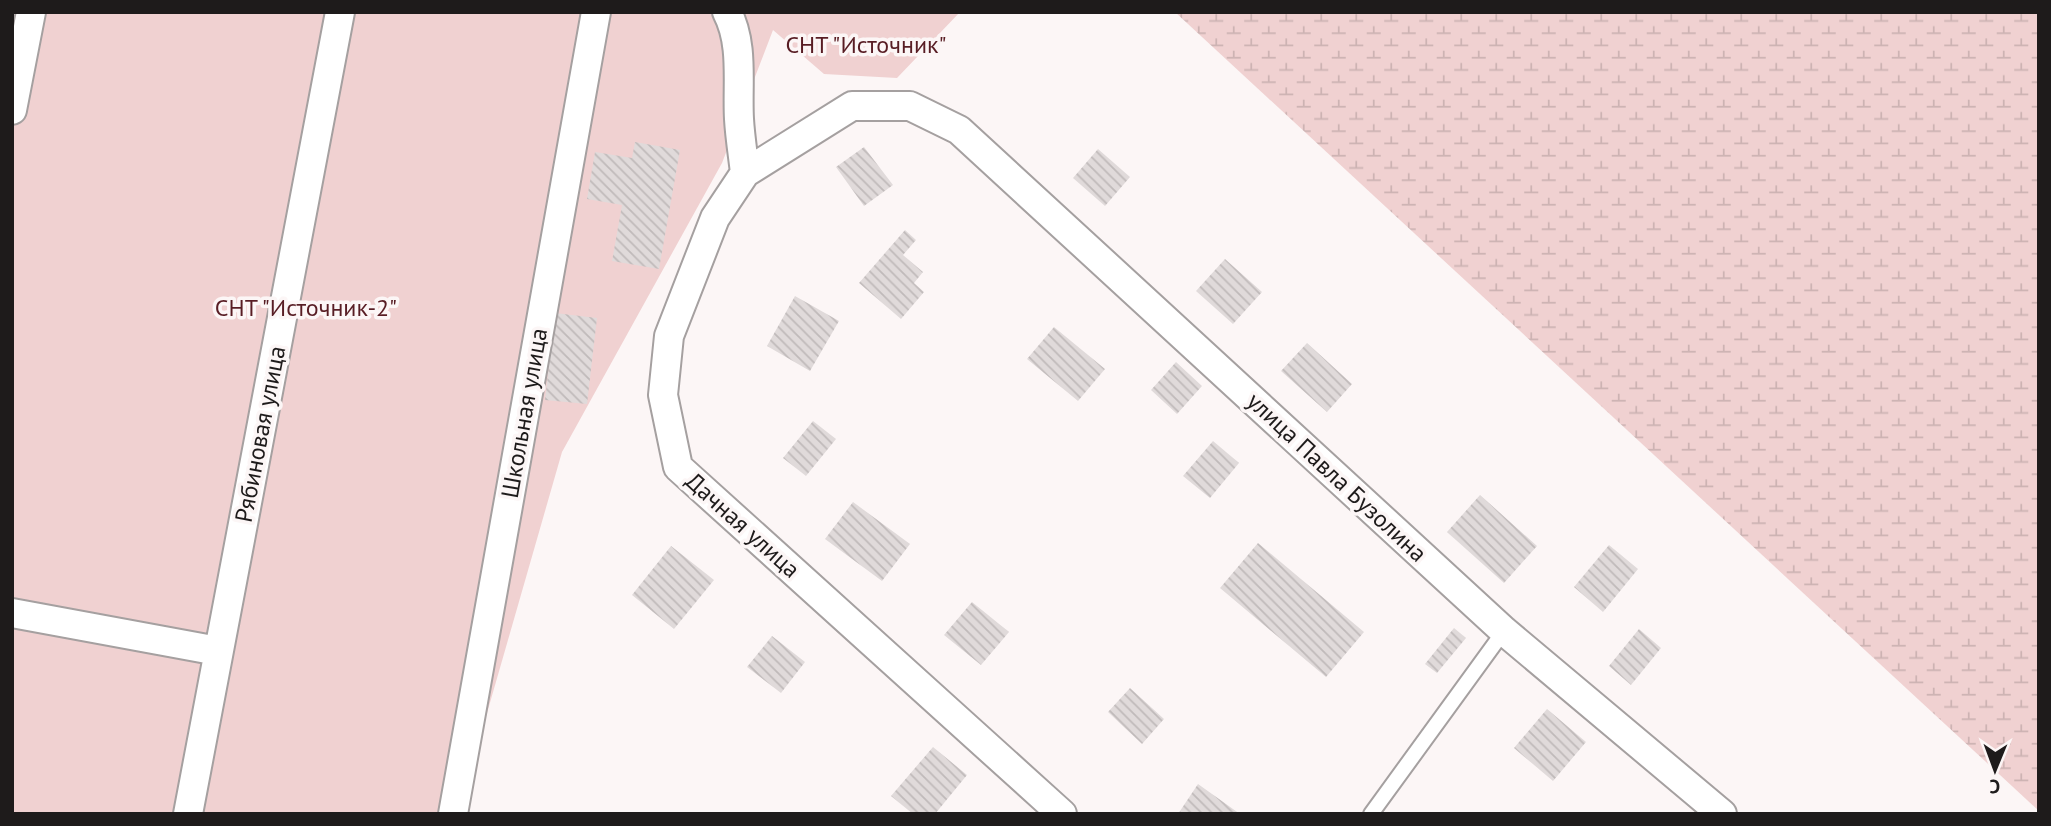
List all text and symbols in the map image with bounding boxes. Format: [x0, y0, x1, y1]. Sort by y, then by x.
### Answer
park label: СНТ "Источник" [785, 29, 947, 60]
park label: СНТ "Источник-2" [215, 292, 397, 323]
street label: Школьная улица [494, 326, 554, 500]
street label: Рябиновая улица [228, 343, 292, 525]
street label: улица Павла Бузолина [1240, 385, 1434, 569]
street label: Дачная улица [679, 465, 807, 585]
north arrow [1960, 735, 2030, 805]
text: С [1989, 775, 2000, 799]

